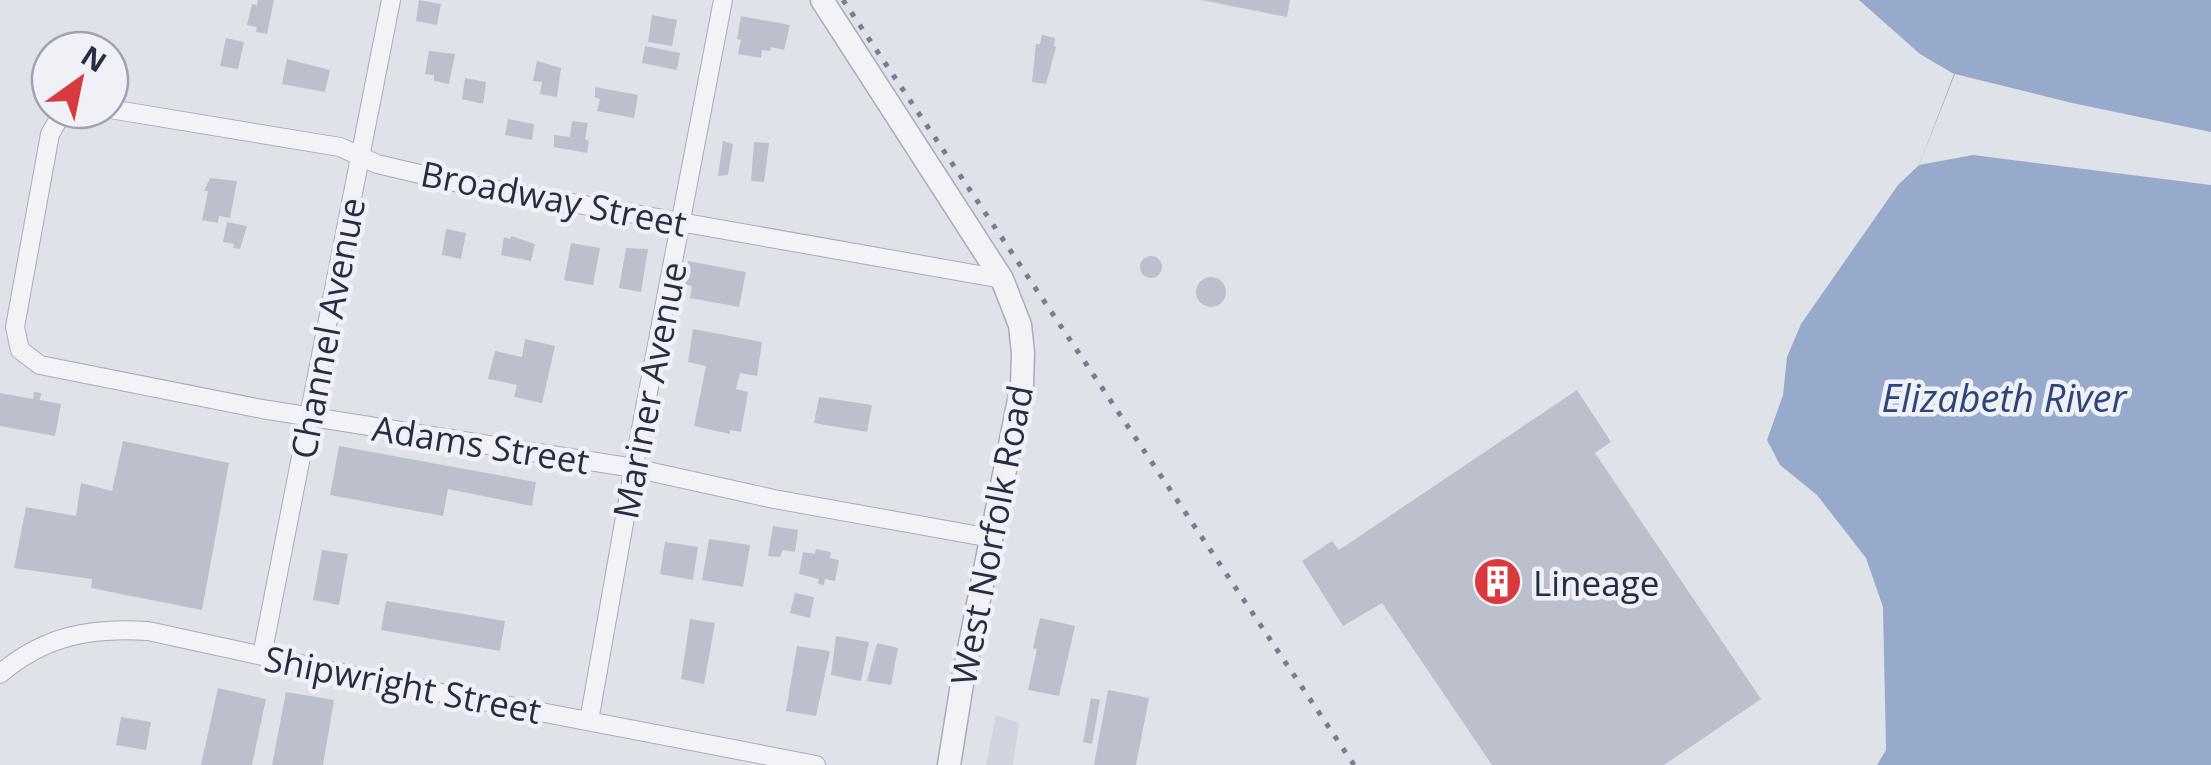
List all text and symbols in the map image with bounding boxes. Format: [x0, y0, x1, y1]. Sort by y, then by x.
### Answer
north arrow [30, 30, 130, 130]
text: N [74, 36, 114, 80]
street label: Broadway Street [417, 149, 691, 247]
street label: Channel Avenue [279, 193, 375, 463]
street label: Mariner Avenue [601, 258, 697, 522]
water label: Elizabeth River [1881, 371, 2129, 423]
street label: West Norfolk Road [939, 381, 1043, 689]
street label: Adams Street [369, 404, 593, 484]
building icon: Lineage [1472, 556, 1524, 608]
place label: Lineage [1533, 559, 1659, 606]
street label: Shipwright Street [261, 634, 545, 734]

